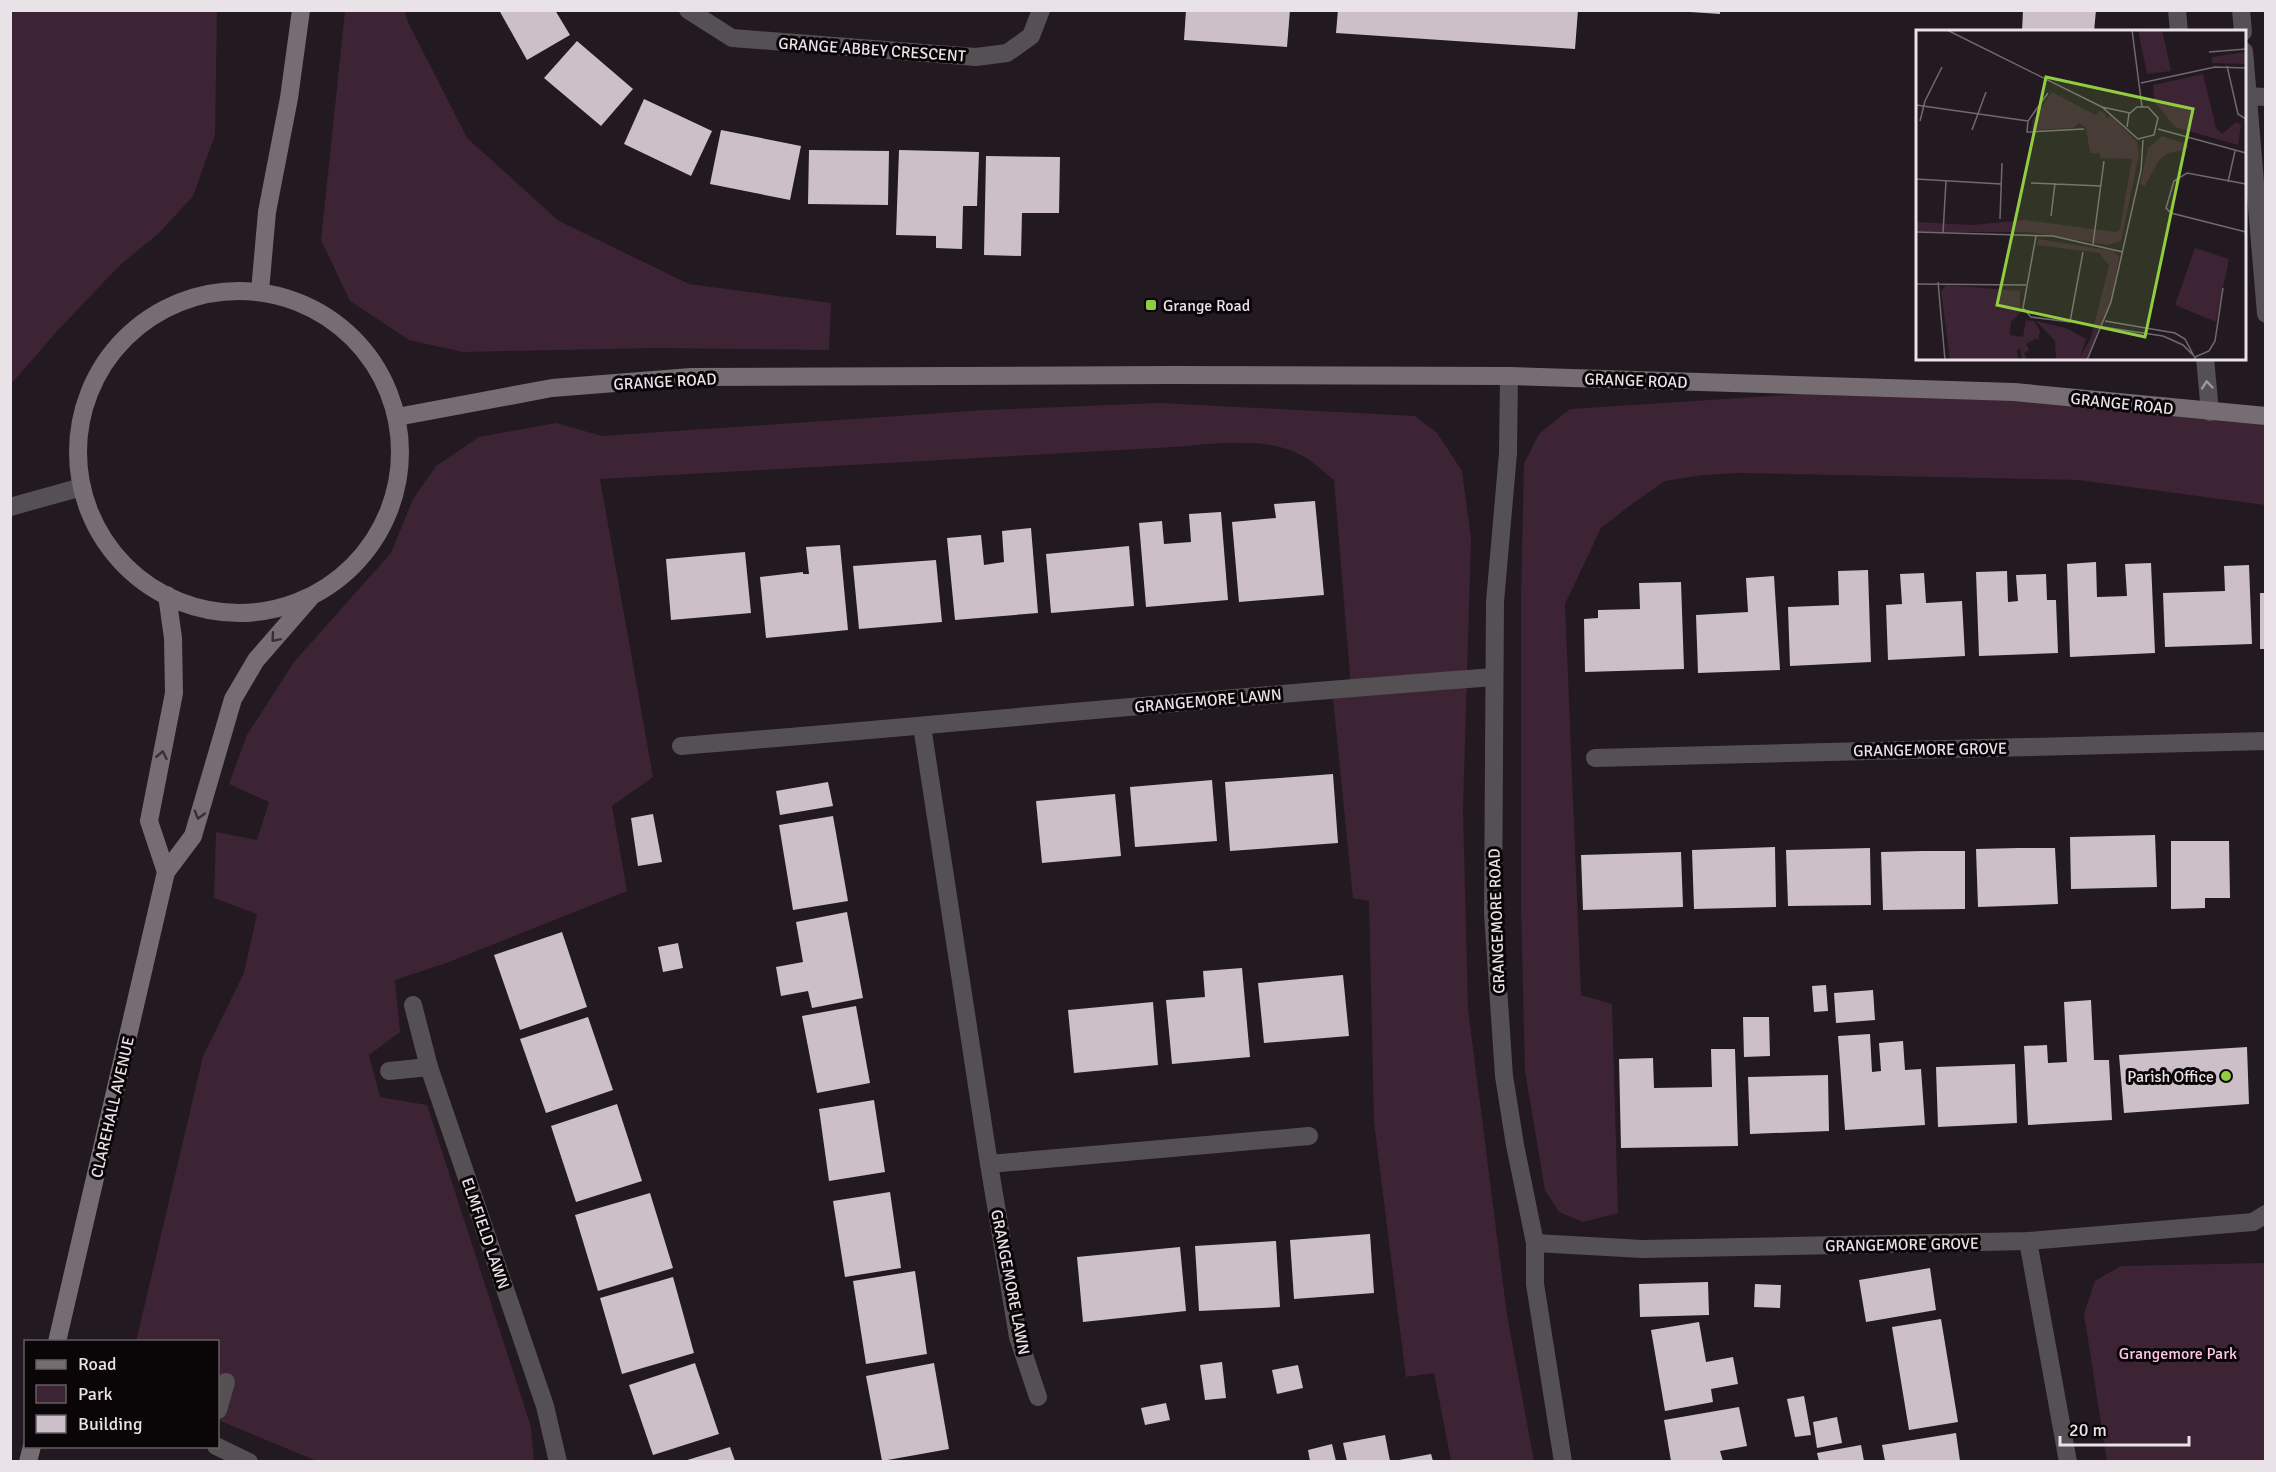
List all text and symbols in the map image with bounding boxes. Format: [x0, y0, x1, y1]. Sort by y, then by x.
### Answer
inset map [1916, 30, 2246, 360]
street label: GRANGE ABBEY CRESCENT [778, 33, 966, 67]
place label: Grange Road [1163, 296, 1250, 316]
marker: Grange Road [1144, 298, 1158, 312]
street label: GRANGE ROAD [613, 369, 717, 395]
street label: GRANGE ROAD [1584, 369, 1688, 393]
one-way arrow [2201, 381, 2214, 390]
street label: GRANGE ROAD [2070, 389, 2174, 419]
one-way arrow [271, 631, 282, 642]
street label: GRANGEMORE LAWN [1134, 685, 1282, 717]
street label: GRANGEMORE GROVE [1853, 739, 2007, 761]
one-way arrow [154, 750, 167, 760]
one-way arrow [194, 809, 206, 820]
street label: GRANGEMORE ROAD [1484, 848, 1510, 994]
street label: CLAREHALL AVENUE [87, 1035, 139, 1180]
place label: Parish Office [2127, 1067, 2214, 1087]
marker: Parish Office [2219, 1069, 2233, 1083]
street label: ELMFIELD LAWN [457, 1175, 513, 1292]
street label: GRANGEMORE LAWN [986, 1208, 1034, 1357]
street label: GRANGEMORE GROVE [1825, 1234, 1979, 1256]
legend [24, 1340, 219, 1448]
park label: Grangemore Park [2119, 1344, 2237, 1364]
text: Road [78, 1353, 117, 1375]
text: Park [78, 1383, 113, 1405]
scale bar [2060, 1409, 2189, 1447]
text: Building [78, 1413, 142, 1435]
text: 20 m [2069, 1419, 2107, 1441]

